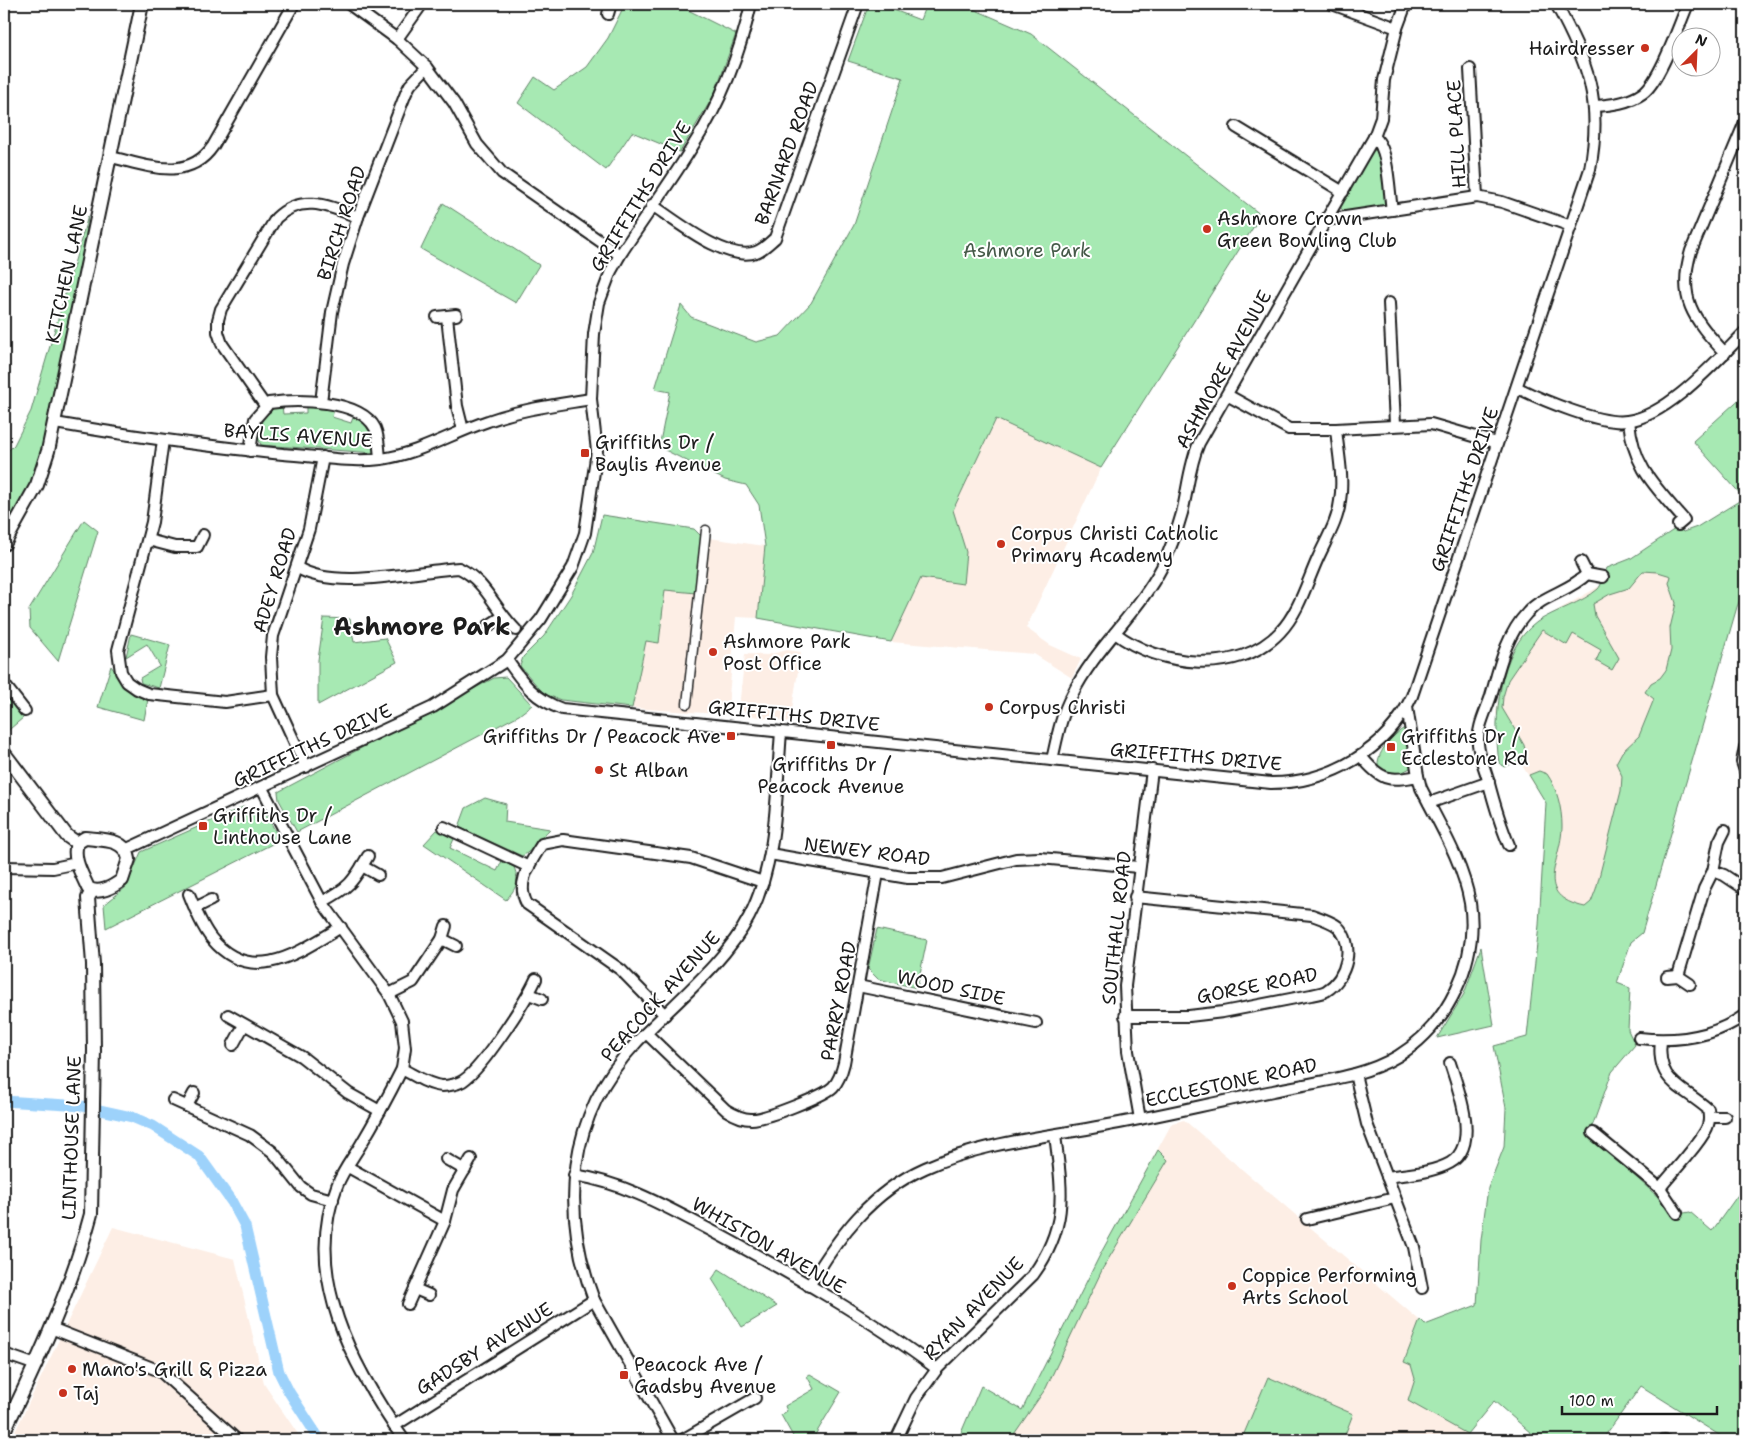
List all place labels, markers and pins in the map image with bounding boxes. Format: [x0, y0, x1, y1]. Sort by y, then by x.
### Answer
place label: Hairdresser [1529, 36, 1635, 61]
marker: Hairdresser [1639, 42, 1651, 54]
place label: Ashmore Crown Green Bowling Club [1217, 206, 1397, 253]
marker: Ashmore Crown Green Bowling Club [1201, 223, 1213, 235]
place label: Griffiths Dr / Baylis Avenue [595, 430, 722, 477]
marker: Griffiths Dr / Baylis Avenue [579, 447, 591, 459]
place label: Corpus Christi Catholic Primary Academy [1011, 521, 1219, 568]
marker: Corpus Christi Catholic Primary Academy [995, 538, 1007, 550]
place label: Ashmore Park Post Office [723, 629, 851, 676]
marker: Ashmore Park Post Office [707, 646, 719, 658]
place label: Corpus Christi [999, 695, 1126, 720]
marker: Corpus Christi [983, 701, 995, 713]
place label: Griffiths Dr / Peacock Ave [483, 724, 721, 749]
place label: Griffiths Dr / Ecclestone Rd [1401, 724, 1529, 771]
marker: Griffiths Dr / Peacock Ave [725, 730, 737, 742]
marker: Griffiths Dr / Peacock Avenue [825, 739, 837, 751]
marker: Griffiths Dr / Ecclestone Rd [1385, 741, 1397, 753]
place label: Griffiths Dr / Peacock Avenue [758, 752, 904, 799]
place label: St Alban [609, 758, 688, 783]
marker: St Alban [593, 764, 605, 776]
place label: Griffiths Dr / Linthouse Lane [213, 803, 352, 850]
marker: Griffiths Dr / Linthouse Lane [197, 820, 209, 832]
place label: Coppice Performing Arts School [1242, 1263, 1417, 1310]
marker: Coppice Performing Arts School [1226, 1280, 1238, 1292]
place label: Peacock Ave / Gadsby Avenue [634, 1352, 777, 1399]
place label: Mano's Grill & Pizza [82, 1357, 267, 1382]
marker: Mano's Grill & Pizza [66, 1363, 78, 1375]
marker: Peacock Ave / Gadsby Avenue [618, 1369, 630, 1381]
place label: Taj [73, 1381, 99, 1406]
marker: Taj [57, 1387, 69, 1399]

